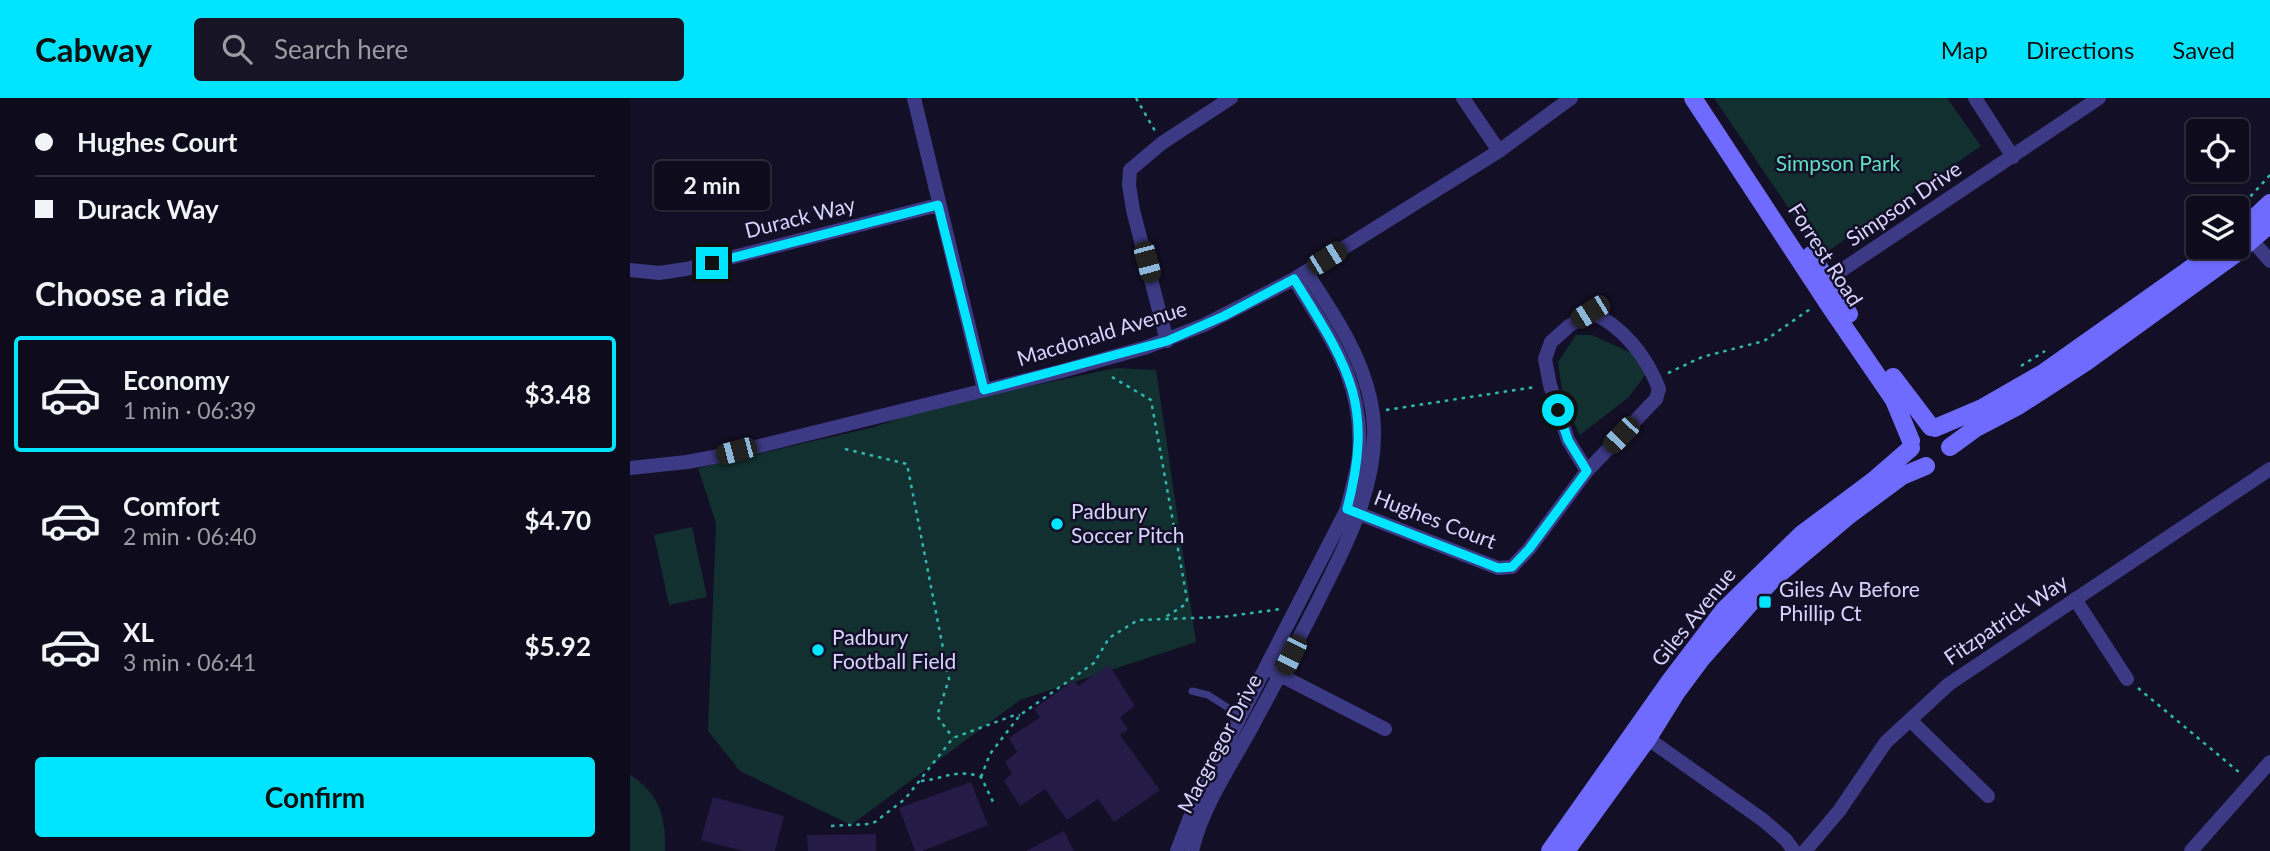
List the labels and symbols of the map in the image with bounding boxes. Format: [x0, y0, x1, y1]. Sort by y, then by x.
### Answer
park label: Simpson Park [1776, 150, 1901, 175]
street label: Simpson Drive [1841, 155, 1966, 250]
callout: 2 min [654, 162, 770, 211]
street label: Durack Way [742, 191, 858, 242]
street label: Forrest Road [1784, 198, 1869, 310]
car [1304, 238, 1351, 278]
car [1132, 239, 1163, 285]
route end [696, 247, 728, 279]
car [1567, 292, 1614, 332]
street label: Macdonald Avenue [1014, 295, 1189, 370]
route start [1542, 394, 1574, 426]
car [1599, 413, 1644, 457]
car [713, 435, 760, 467]
street label: Hughes Court [1371, 484, 1500, 553]
place label: Padbury Soccer Pitch [1071, 498, 1184, 547]
marker: Padbury Soccer Pitch [1049, 516, 1065, 532]
street label: Giles Avenue [1645, 562, 1740, 670]
street label: Fitzpatrick Way [1939, 568, 2072, 669]
place label: Giles Av Before Phillip Ct [1779, 576, 1920, 625]
marker: Giles Av Before Phillip Ct [1757, 594, 1773, 610]
place label: Padbury Football Field [832, 624, 956, 673]
car [1273, 632, 1310, 678]
marker: Padbury Football Field [810, 642, 826, 658]
street label: Macgregor Drive [1171, 669, 1266, 817]

